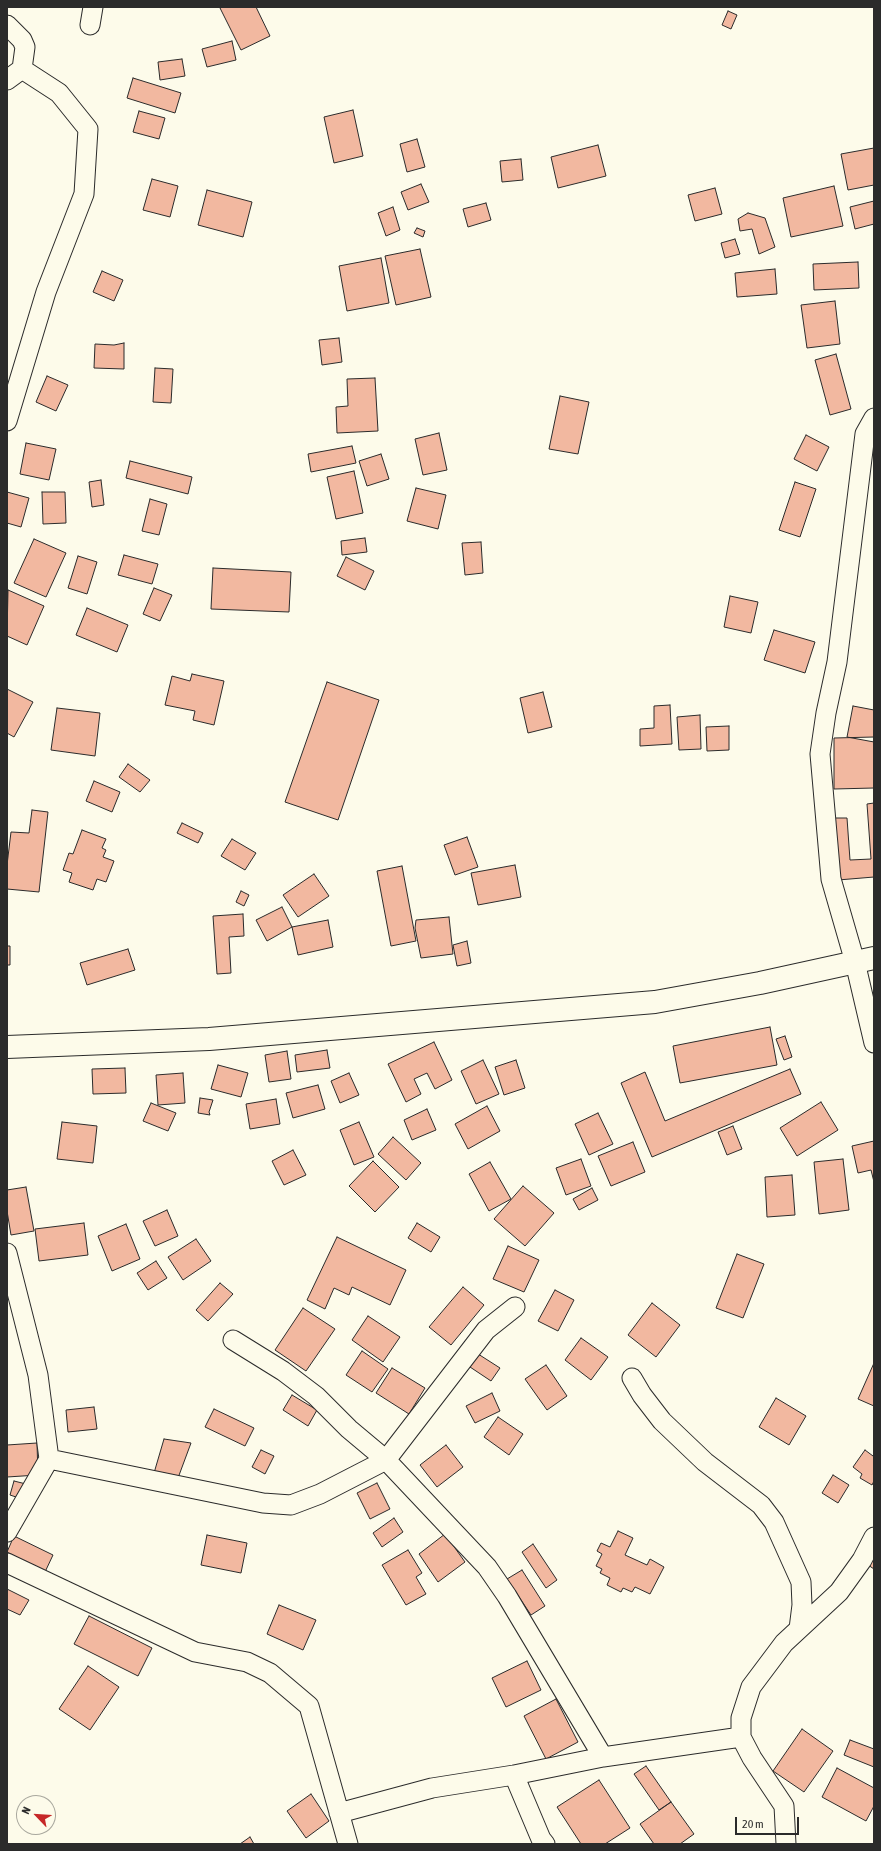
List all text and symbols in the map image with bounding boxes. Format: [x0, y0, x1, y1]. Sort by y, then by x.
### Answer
north arrow [16, 1795, 56, 1835]
text: N [19, 1805, 33, 1816]
scale bar [737, 1809, 801, 1835]
text: 20 m [742, 1817, 764, 1831]

